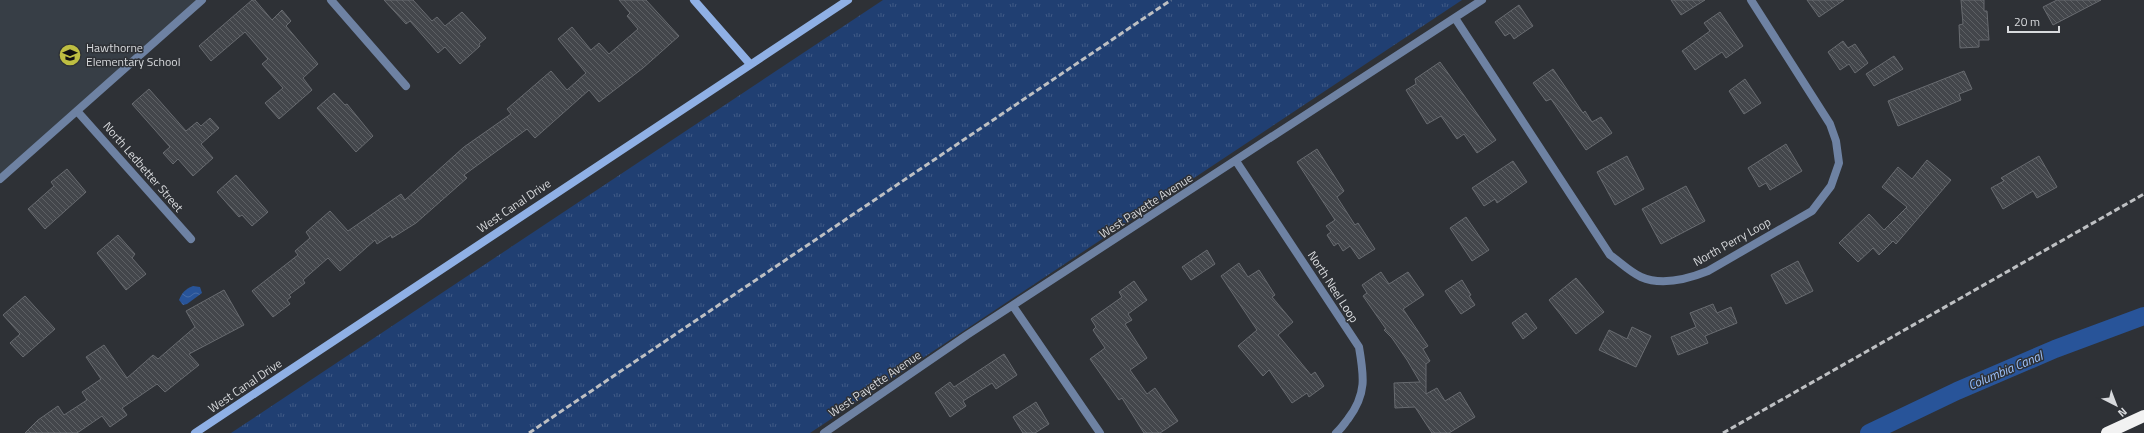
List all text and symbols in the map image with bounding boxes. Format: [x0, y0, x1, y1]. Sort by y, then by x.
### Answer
scale bar [2008, 8, 2059, 34]
text: 20 m [2014, 12, 2040, 31]
place label: Hawthorne Elementary School [86, 38, 180, 71]
school or university icon: Hawthorne Elementary School [57, 42, 83, 68]
street label: North Ledbetter Street [99, 117, 189, 217]
street label: West Payette Avenue [1095, 168, 1196, 243]
street label: West Canal Drive [473, 174, 554, 237]
street label: North Perry Loop [1689, 212, 1774, 271]
street label: North Neel Loop [1303, 247, 1364, 326]
water label: Columbia Canal [1965, 344, 2047, 395]
street label: West Payette Avenue [825, 345, 925, 422]
street label: West Canal Drive [204, 354, 285, 417]
north arrow [2096, 385, 2136, 425]
text: N [2115, 404, 2131, 421]

